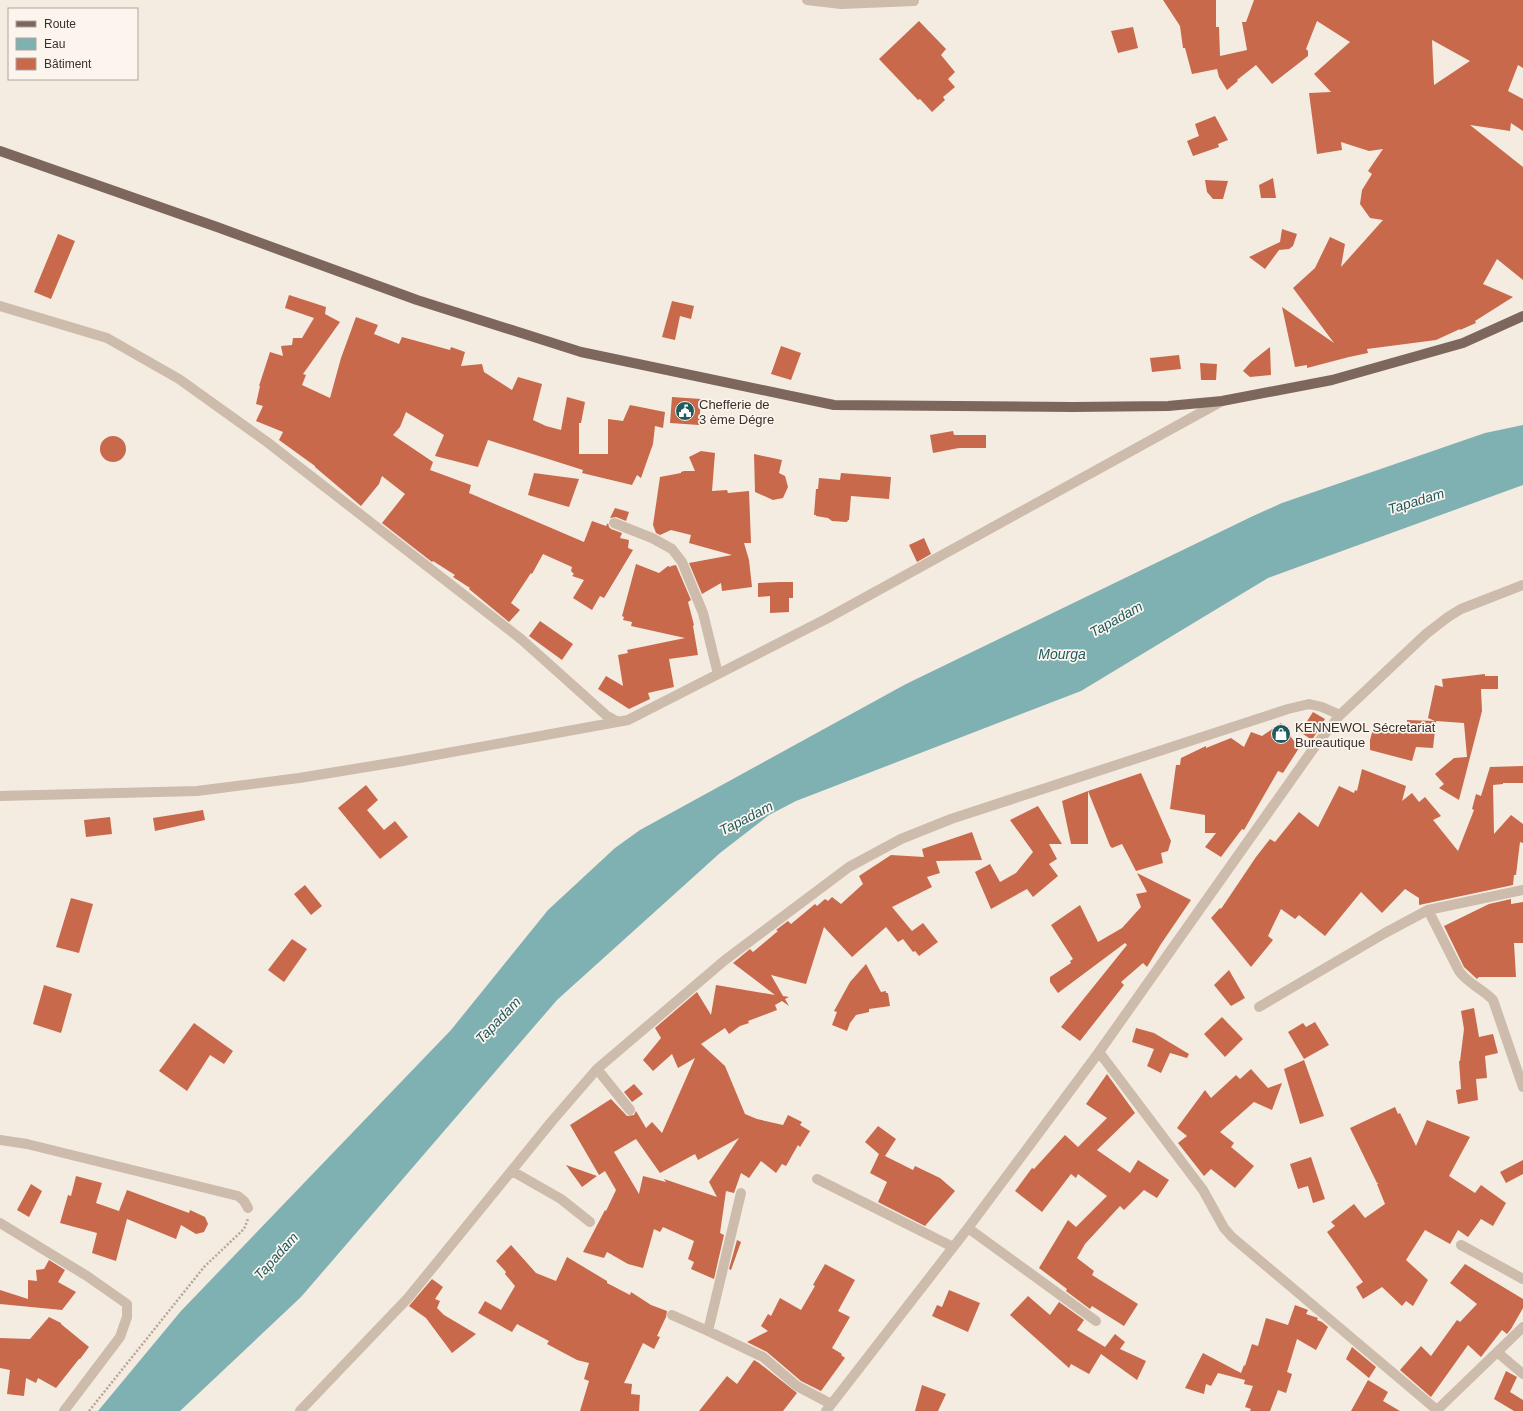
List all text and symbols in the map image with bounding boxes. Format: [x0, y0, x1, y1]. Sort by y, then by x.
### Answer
legend [8, 8, 138, 80]
text: Route [44, 17, 76, 31]
text: Eau [44, 37, 65, 51]
text: Bâtiment [44, 57, 92, 71]
place label: Chefferie de 3 ème Dégre [699, 397, 774, 427]
public building icon: Chefferie de 3 ème Dégre [674, 400, 696, 422]
water label: Tapadam [1386, 485, 1446, 517]
water label: Tapadam [1087, 598, 1145, 640]
water label: Mourga [1038, 646, 1086, 662]
place label: KENNEWOL Sécretariat Bureautique [1295, 720, 1436, 750]
shop icon: KENNEWOL Sécretariat Bureautique [1270, 723, 1292, 745]
water label: Tapadam [717, 798, 776, 838]
water label: Tapadam [472, 993, 524, 1046]
water label: Tapadam [251, 1229, 302, 1283]

